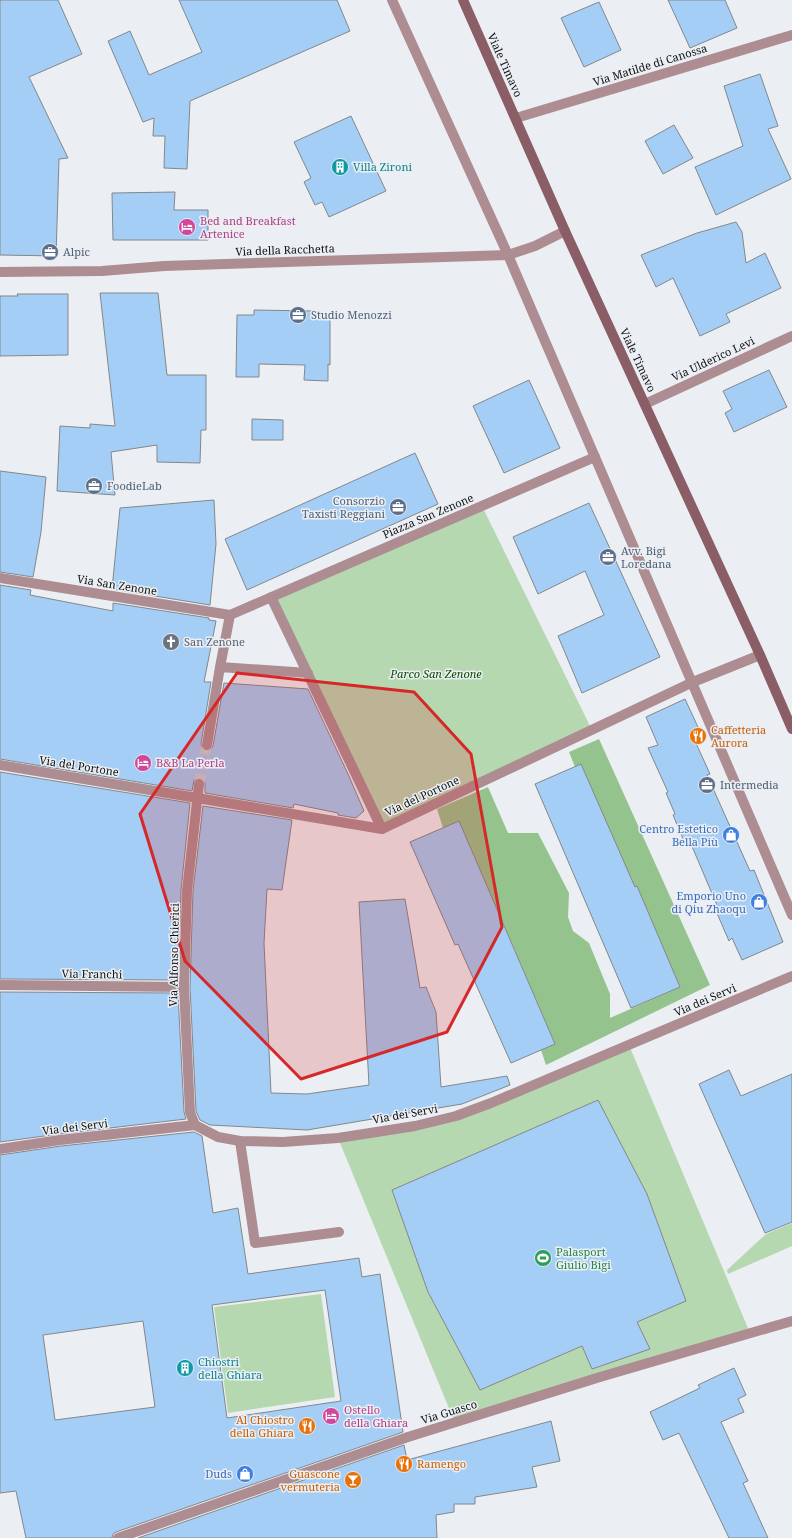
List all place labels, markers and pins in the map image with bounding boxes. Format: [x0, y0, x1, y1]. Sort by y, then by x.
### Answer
building icon: Villa Zironi [330, 157, 350, 177]
place label: Villa Zironi [353, 159, 412, 174]
place label: Bed and Breakfast Artenice [200, 213, 296, 241]
hotel icon: Bed and Breakfast Artenice [177, 217, 197, 237]
office icon: Alpic [40, 242, 60, 262]
place label: Alpic [63, 244, 90, 259]
office icon: Studio Menozzi [288, 305, 308, 325]
place label: Studio Menozzi [311, 307, 392, 322]
office icon: FoodieLab [84, 476, 104, 496]
place label: FoodieLab [107, 478, 162, 493]
place label: Consorzio Taxisti Reggiani [302, 493, 385, 521]
office icon: Consorzio Taxisti Reggiani [388, 497, 408, 517]
place label: Avv. Bigi Loredana [621, 543, 672, 571]
office icon: Avv. Bigi Loredana [598, 547, 618, 567]
church icon: San Zenone [161, 632, 181, 652]
place label: San Zenone [184, 634, 245, 649]
place label: Caffetteria Aurora [711, 722, 766, 750]
restaurant icon: Caffetteria Aurora [688, 726, 708, 746]
hotel icon: B&B La Perla [133, 753, 153, 773]
place label: B&B La Perla [156, 755, 225, 770]
office icon: Intermedia [697, 775, 717, 795]
place label: Intermedia [720, 777, 779, 792]
place label: Centro Estetico Bella Più [639, 821, 718, 849]
shop icon: Centro Estetico Bella Più [721, 825, 741, 845]
place label: Emporio Uno di Qiu Zhaoqu [672, 888, 746, 916]
shop icon: Emporio Uno di Qiu Zhaoqu [749, 892, 769, 912]
place label: Palasport Giulio Bigi [556, 1244, 611, 1272]
sports icon: Palasport Giulio Bigi [533, 1248, 553, 1268]
place label: Chiostri della Ghiara [198, 1354, 262, 1382]
building icon: Chiostri della Ghiara [175, 1358, 195, 1378]
place label: Ostello della Ghiara [344, 1402, 408, 1430]
hotel icon: Ostello della Ghiara [321, 1406, 341, 1426]
place label: Al Chiostro della Ghiara [230, 1412, 294, 1440]
restaurant icon: Al Chiostro della Ghiara [297, 1416, 317, 1436]
restaurant icon: Ramengo [394, 1454, 414, 1474]
place label: Ramengo [417, 1456, 466, 1471]
shop icon: Duds [235, 1464, 255, 1484]
place label: Duds [205, 1466, 232, 1481]
place label: Guascone vermuteria [281, 1466, 340, 1494]
bar icon: Guascone vermuteria [343, 1470, 363, 1490]

